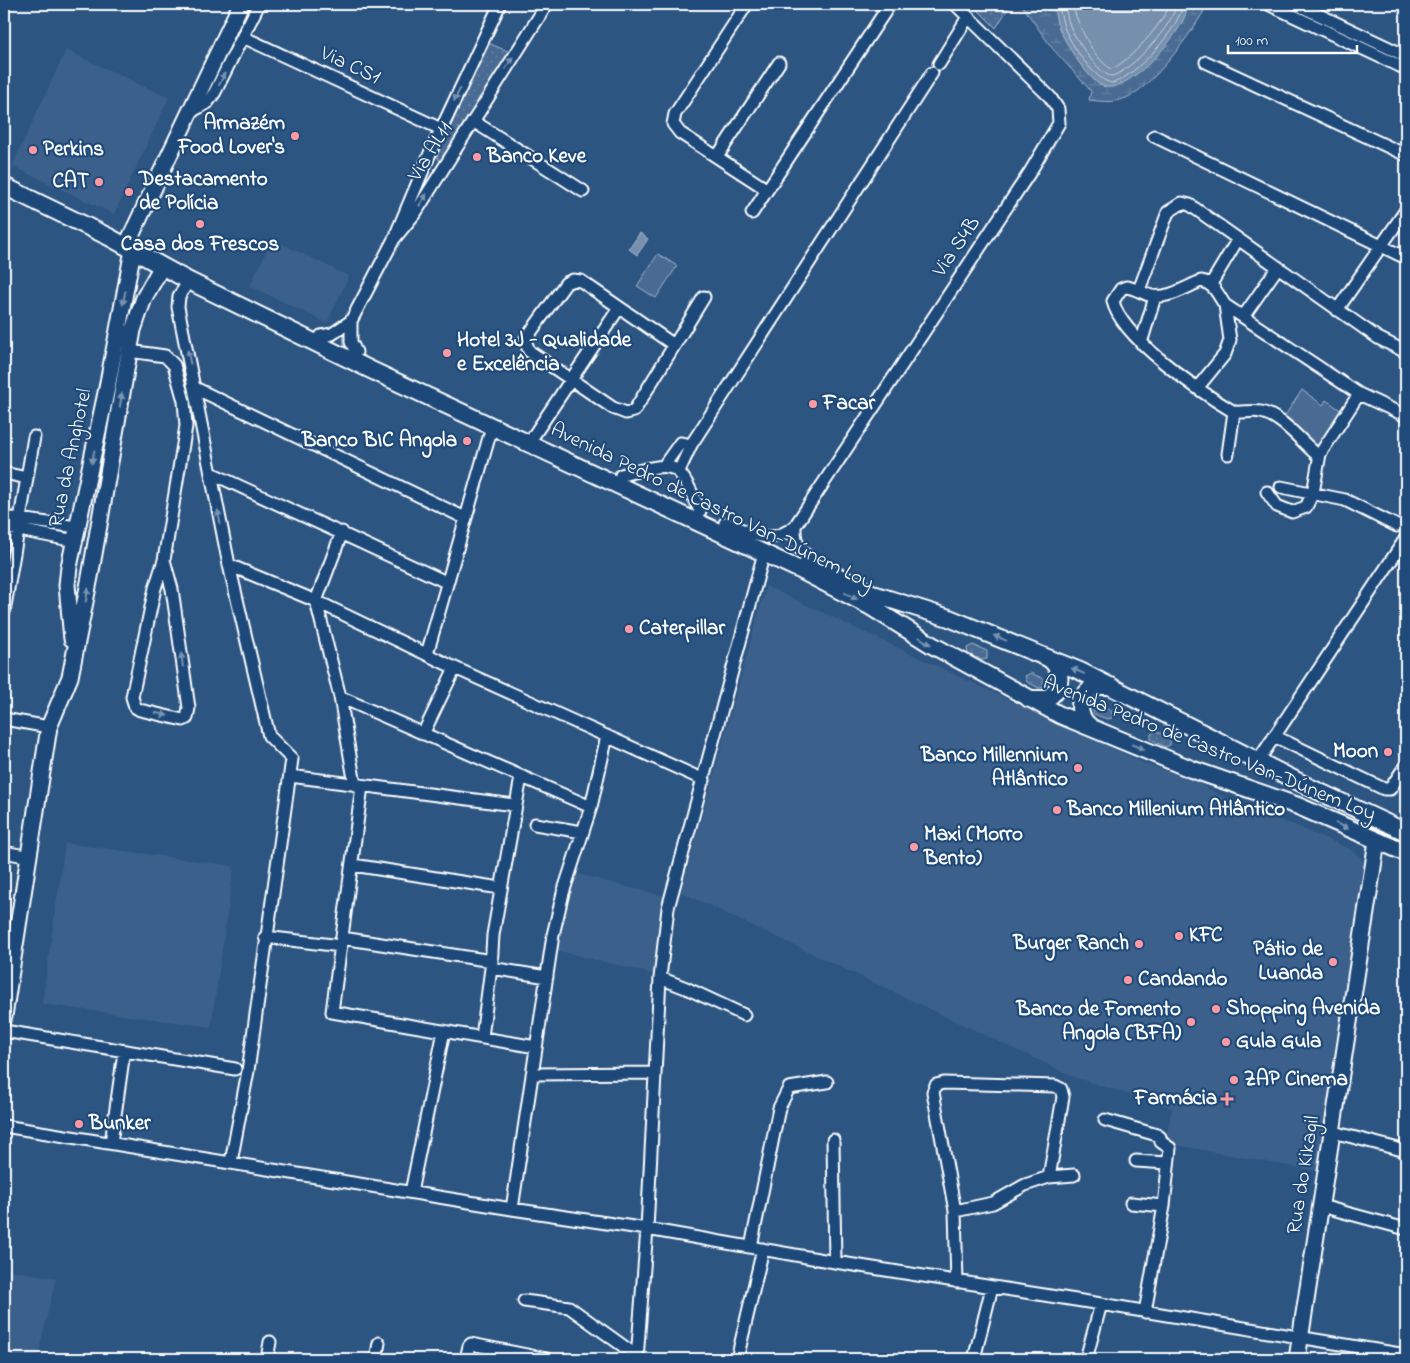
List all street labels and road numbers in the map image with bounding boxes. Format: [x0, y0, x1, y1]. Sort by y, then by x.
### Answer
street label: Via CS1 [314, 39, 385, 93]
street label: Via AL11 [400, 116, 461, 189]
street label: Via S4B [925, 211, 988, 284]
street label: Rua da Anghotel [42, 386, 102, 531]
street label: Avenida Pedro de Castro Van-Dúnem Loy [544, 415, 879, 600]
street label: Avenida Pedro de Castro Van-Dúnem Loy [1037, 668, 1380, 832]
street label: Rua do Kikagil [1280, 1114, 1330, 1237]

